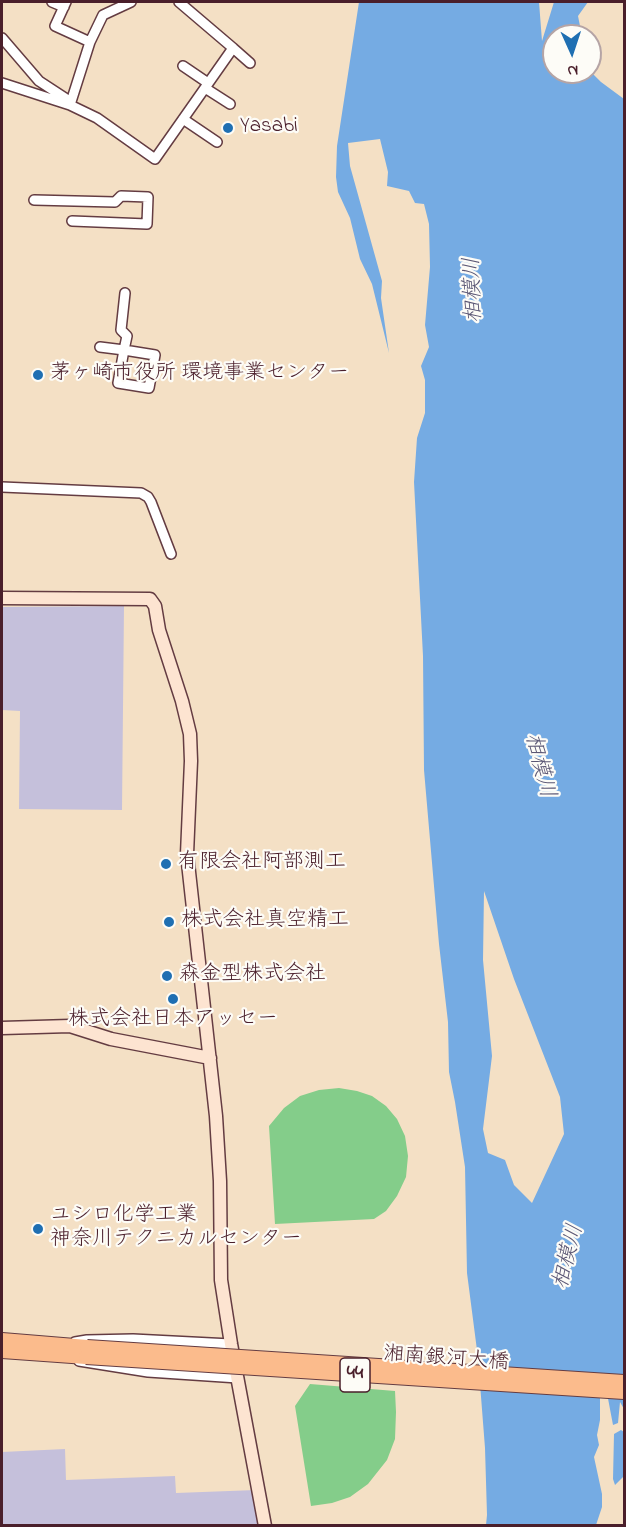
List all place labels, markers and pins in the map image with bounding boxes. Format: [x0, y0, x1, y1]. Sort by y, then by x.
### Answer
place label: Yasabi [240, 115, 298, 141]
marker: Yasabi [221, 121, 235, 135]
place label: 茅ヶ崎市役所 環境事業センター [50, 362, 349, 388]
marker: 茅ヶ崎市役所 環境事業センター [31, 368, 45, 382]
place label: 有限会社阿部測工 [178, 851, 346, 877]
marker: 有限会社阿部測工 [159, 857, 173, 871]
place label: 株式会社真空精工 [181, 909, 349, 935]
marker: 株式会社真空精工 [162, 915, 176, 929]
place label: 森金型株式会社 [179, 963, 326, 989]
marker: 森金型株式会社 [160, 969, 174, 983]
marker: 株式会社日本アッセー [166, 992, 180, 1006]
place label: 株式会社日本アッセー [68, 1008, 278, 1034]
place label: ユシロ化学工業 神奈川テクニカルセンター [50, 1204, 302, 1254]
marker: ユシロ化学工業 神奈川テクニカルセンター [31, 1222, 45, 1236]

